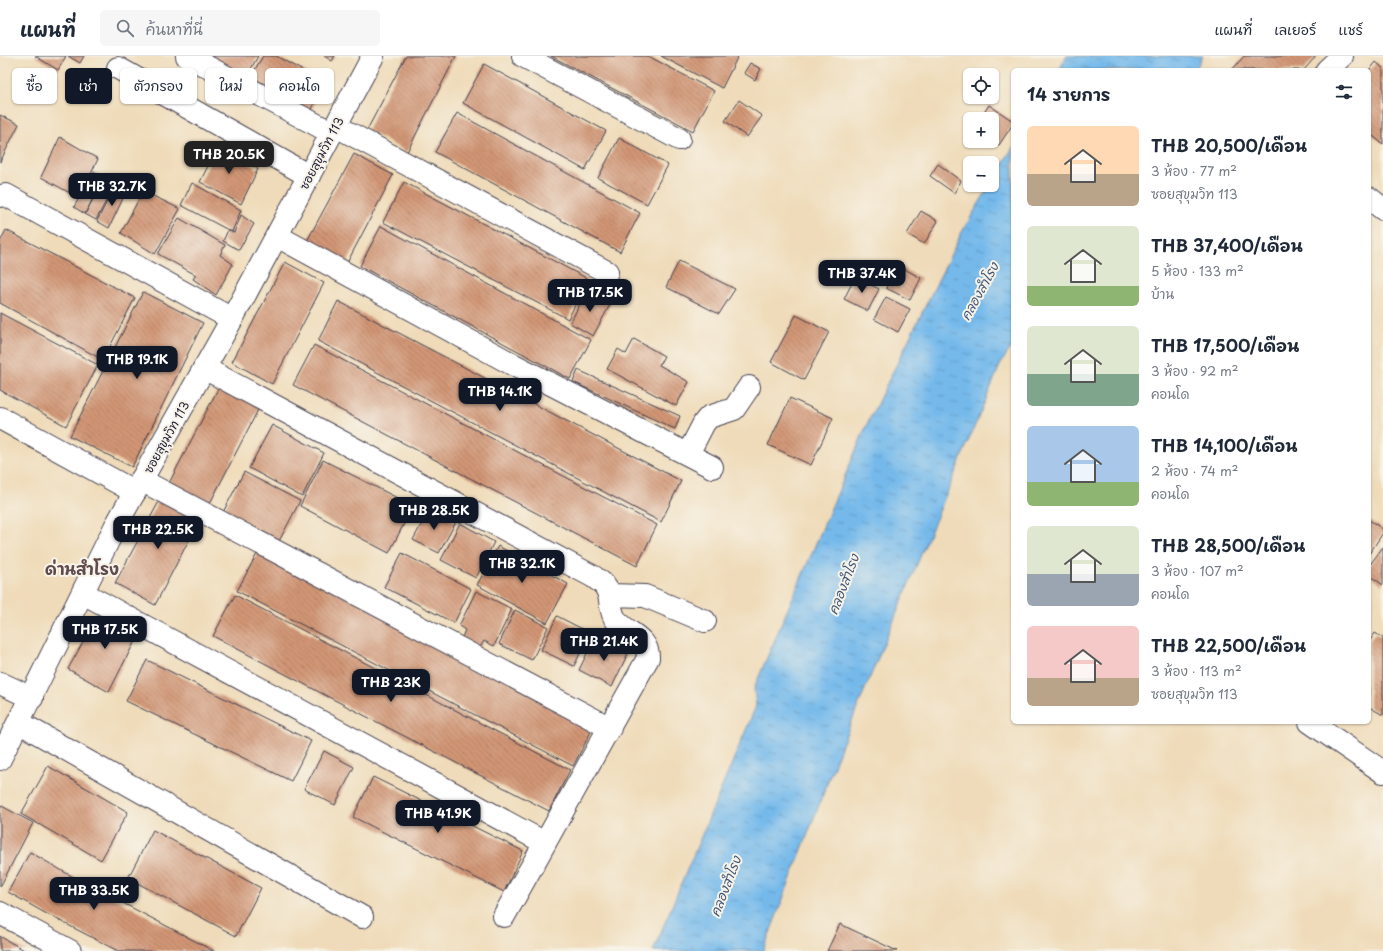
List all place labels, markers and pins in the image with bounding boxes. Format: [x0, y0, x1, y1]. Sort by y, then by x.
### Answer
pin: THB 20.5K [183, 141, 275, 175]
pin: THB 32.7K [66, 173, 158, 207]
pin: THB 37.4K [816, 260, 908, 294]
pin: THB 17.5K [544, 279, 636, 313]
pin: THB 19.1K [91, 346, 183, 380]
pin: THB 14.1K [454, 378, 546, 412]
pin: THB 28.5K [388, 497, 480, 531]
pin: THB 22.5K [112, 516, 204, 550]
pin: THB 32.1K [476, 550, 568, 584]
pin: THB 17.5K [59, 616, 151, 650]
pin: THB 21.4K [558, 628, 650, 662]
pin: THB 23K [354, 669, 428, 703]
pin: THB 41.9K [392, 800, 484, 834]
pin: THB 33.5K [48, 877, 140, 911]

